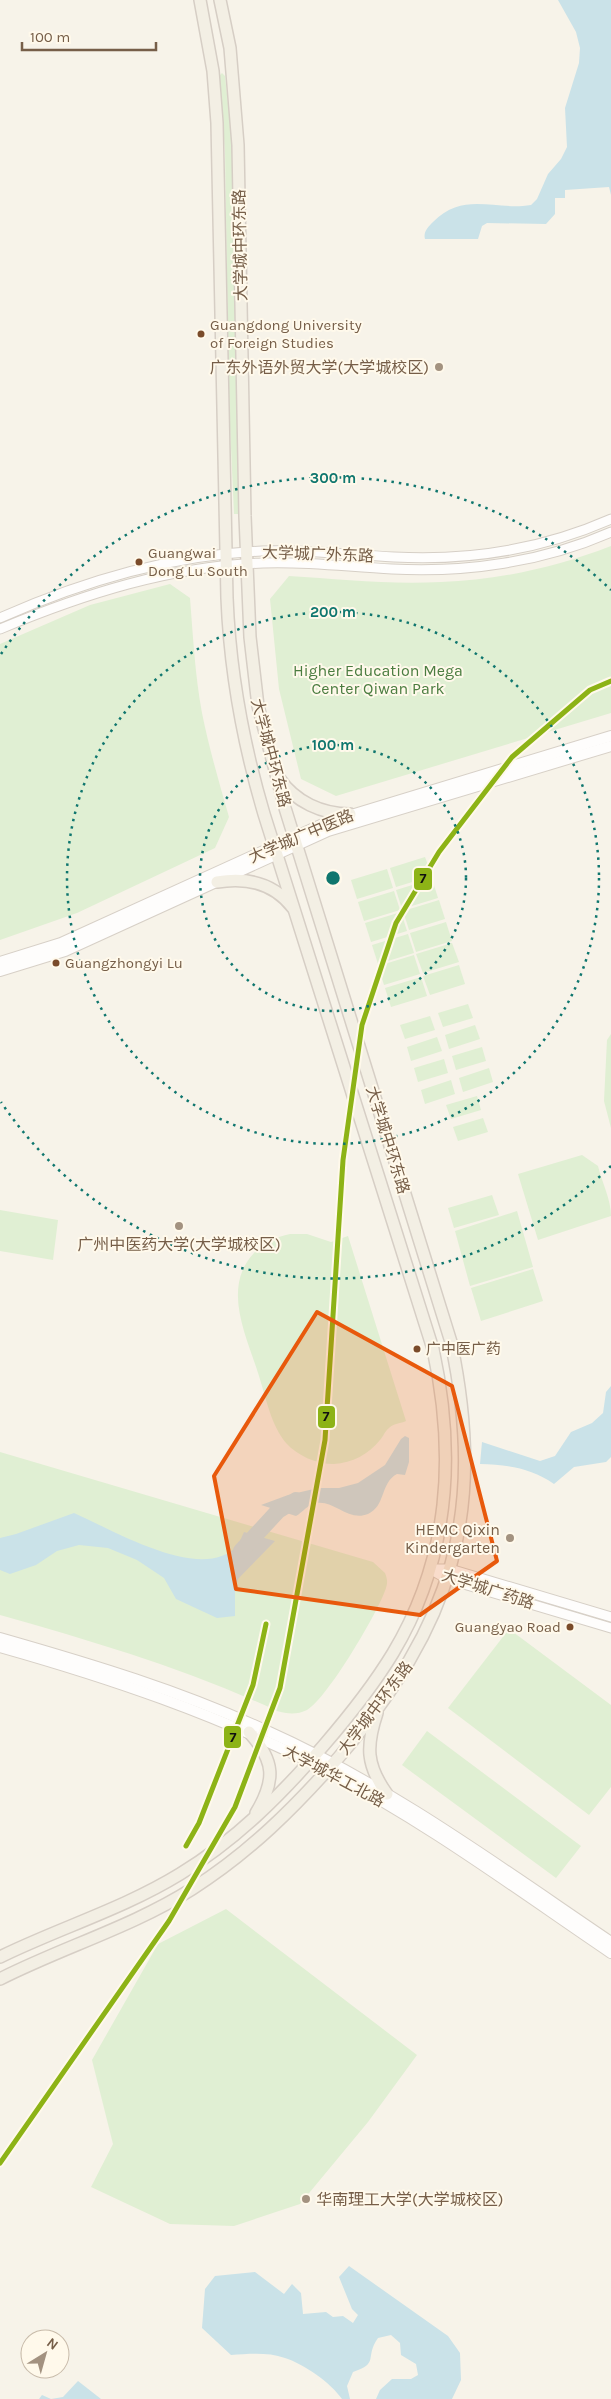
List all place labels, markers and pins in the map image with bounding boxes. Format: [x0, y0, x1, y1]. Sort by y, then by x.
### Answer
place label: Guangdong University of Foreign Studies [210, 316, 362, 352]
marker: Guangdong University of Foreign Studies [196, 329, 206, 339]
place label: 广东外语外贸大学(大学城校区) [210, 358, 429, 377]
marker: 广东外语外贸大学(大学城校区) [433, 361, 445, 373]
place label: Guangwai Dong Lu South [148, 544, 248, 580]
marker: Guangwai Dong Lu South [134, 557, 144, 567]
centre of rings [324, 869, 342, 887]
place label: Guangzhongyi Lu [65, 954, 183, 972]
marker: Guangzhongyi Lu [51, 958, 61, 968]
marker: 广州中医药大学(大学城校区) [173, 1220, 185, 1232]
place label: 广州中医药大学(大学城校区) [77, 1235, 281, 1254]
place label: 广中医广药 [426, 1340, 501, 1358]
marker: 广中医广药 [412, 1344, 422, 1354]
place label: HEMC Qixin Kindergarten [405, 1520, 500, 1557]
marker: HEMC Qixin Kindergarten [504, 1532, 516, 1544]
place label: Guangyao Road [455, 1618, 561, 1636]
marker: Guangyao Road [565, 1622, 575, 1632]
place label: 华南理工大学(大学城校区) [316, 2190, 503, 2209]
marker: 华南理工大学(大学城校区) [300, 2193, 312, 2205]

